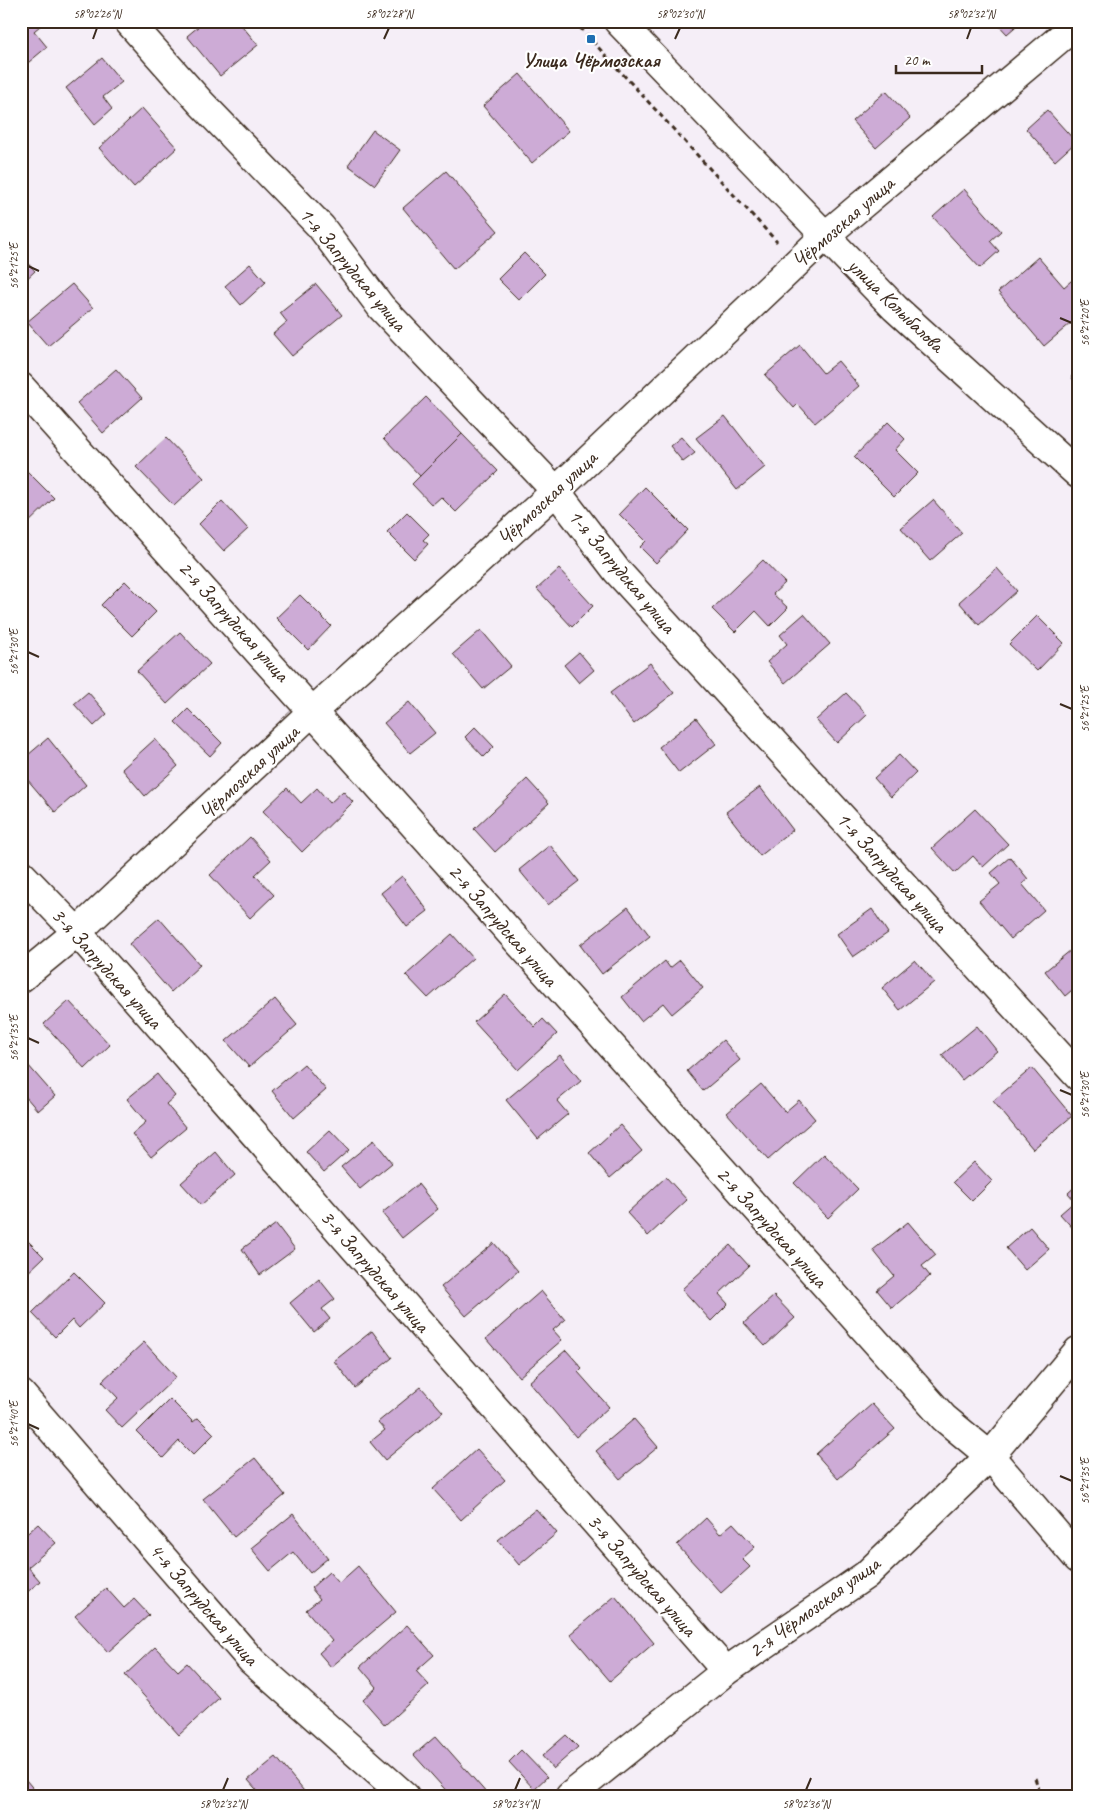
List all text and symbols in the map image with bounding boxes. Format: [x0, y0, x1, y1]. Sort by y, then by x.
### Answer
text: 58°02'26"N [73, 6, 122, 22]
text: 58°02'28"N [365, 6, 414, 22]
text: 58°02'30"N [656, 6, 705, 22]
text: 58°02'32"N [947, 6, 996, 22]
marker: Улица Чёрмозская [585, 33, 597, 45]
scale bar [896, 42, 983, 74]
place label: Улица Чёрмозская [522, 47, 661, 73]
text: 20 m [904, 51, 931, 70]
street label: Чёрмозская улица [786, 169, 901, 274]
street label: 1-я Запрудская улица [294, 202, 413, 337]
text: 56°21'25"E [6, 241, 22, 289]
street label: улица Колыбалова [841, 251, 951, 359]
text: 56°21'20"E [1077, 298, 1093, 346]
street label: Чёрмозская улица [492, 443, 604, 551]
street label: 1-я Запрудская улица [563, 504, 682, 639]
street label: 2-я Запрудская улица [173, 555, 296, 688]
text: 56°21'30"E [6, 627, 22, 675]
text: 56°21'25"E [1077, 684, 1093, 732]
street label: Чёрмозская улица [194, 717, 306, 825]
street label: 1-я Запрудская улица [831, 806, 954, 939]
street label: 2-я Запрудская улица [443, 858, 564, 993]
street label: 3-я Запрудская улица [46, 902, 169, 1035]
text: 56°21'35"E [6, 1013, 22, 1061]
text: 56°21'30"E [1077, 1070, 1093, 1118]
street label: 2-я Запрудская улица [711, 1161, 834, 1294]
street label: 3-я Запрудская улица [315, 1204, 436, 1339]
text: 56°21'40"E [6, 1399, 22, 1447]
text: 56°21'35"E [1077, 1456, 1093, 1504]
street label: 3-я Запрудская улица [582, 1508, 703, 1643]
street label: 4-я Запрудская улица [144, 1537, 265, 1672]
street label: 2-я Чёрмозская улица [743, 1549, 887, 1663]
text: 58°02'32"N [199, 1796, 248, 1812]
text: 58°02'34"N [491, 1796, 540, 1812]
text: 58°02'36"N [782, 1796, 831, 1812]

